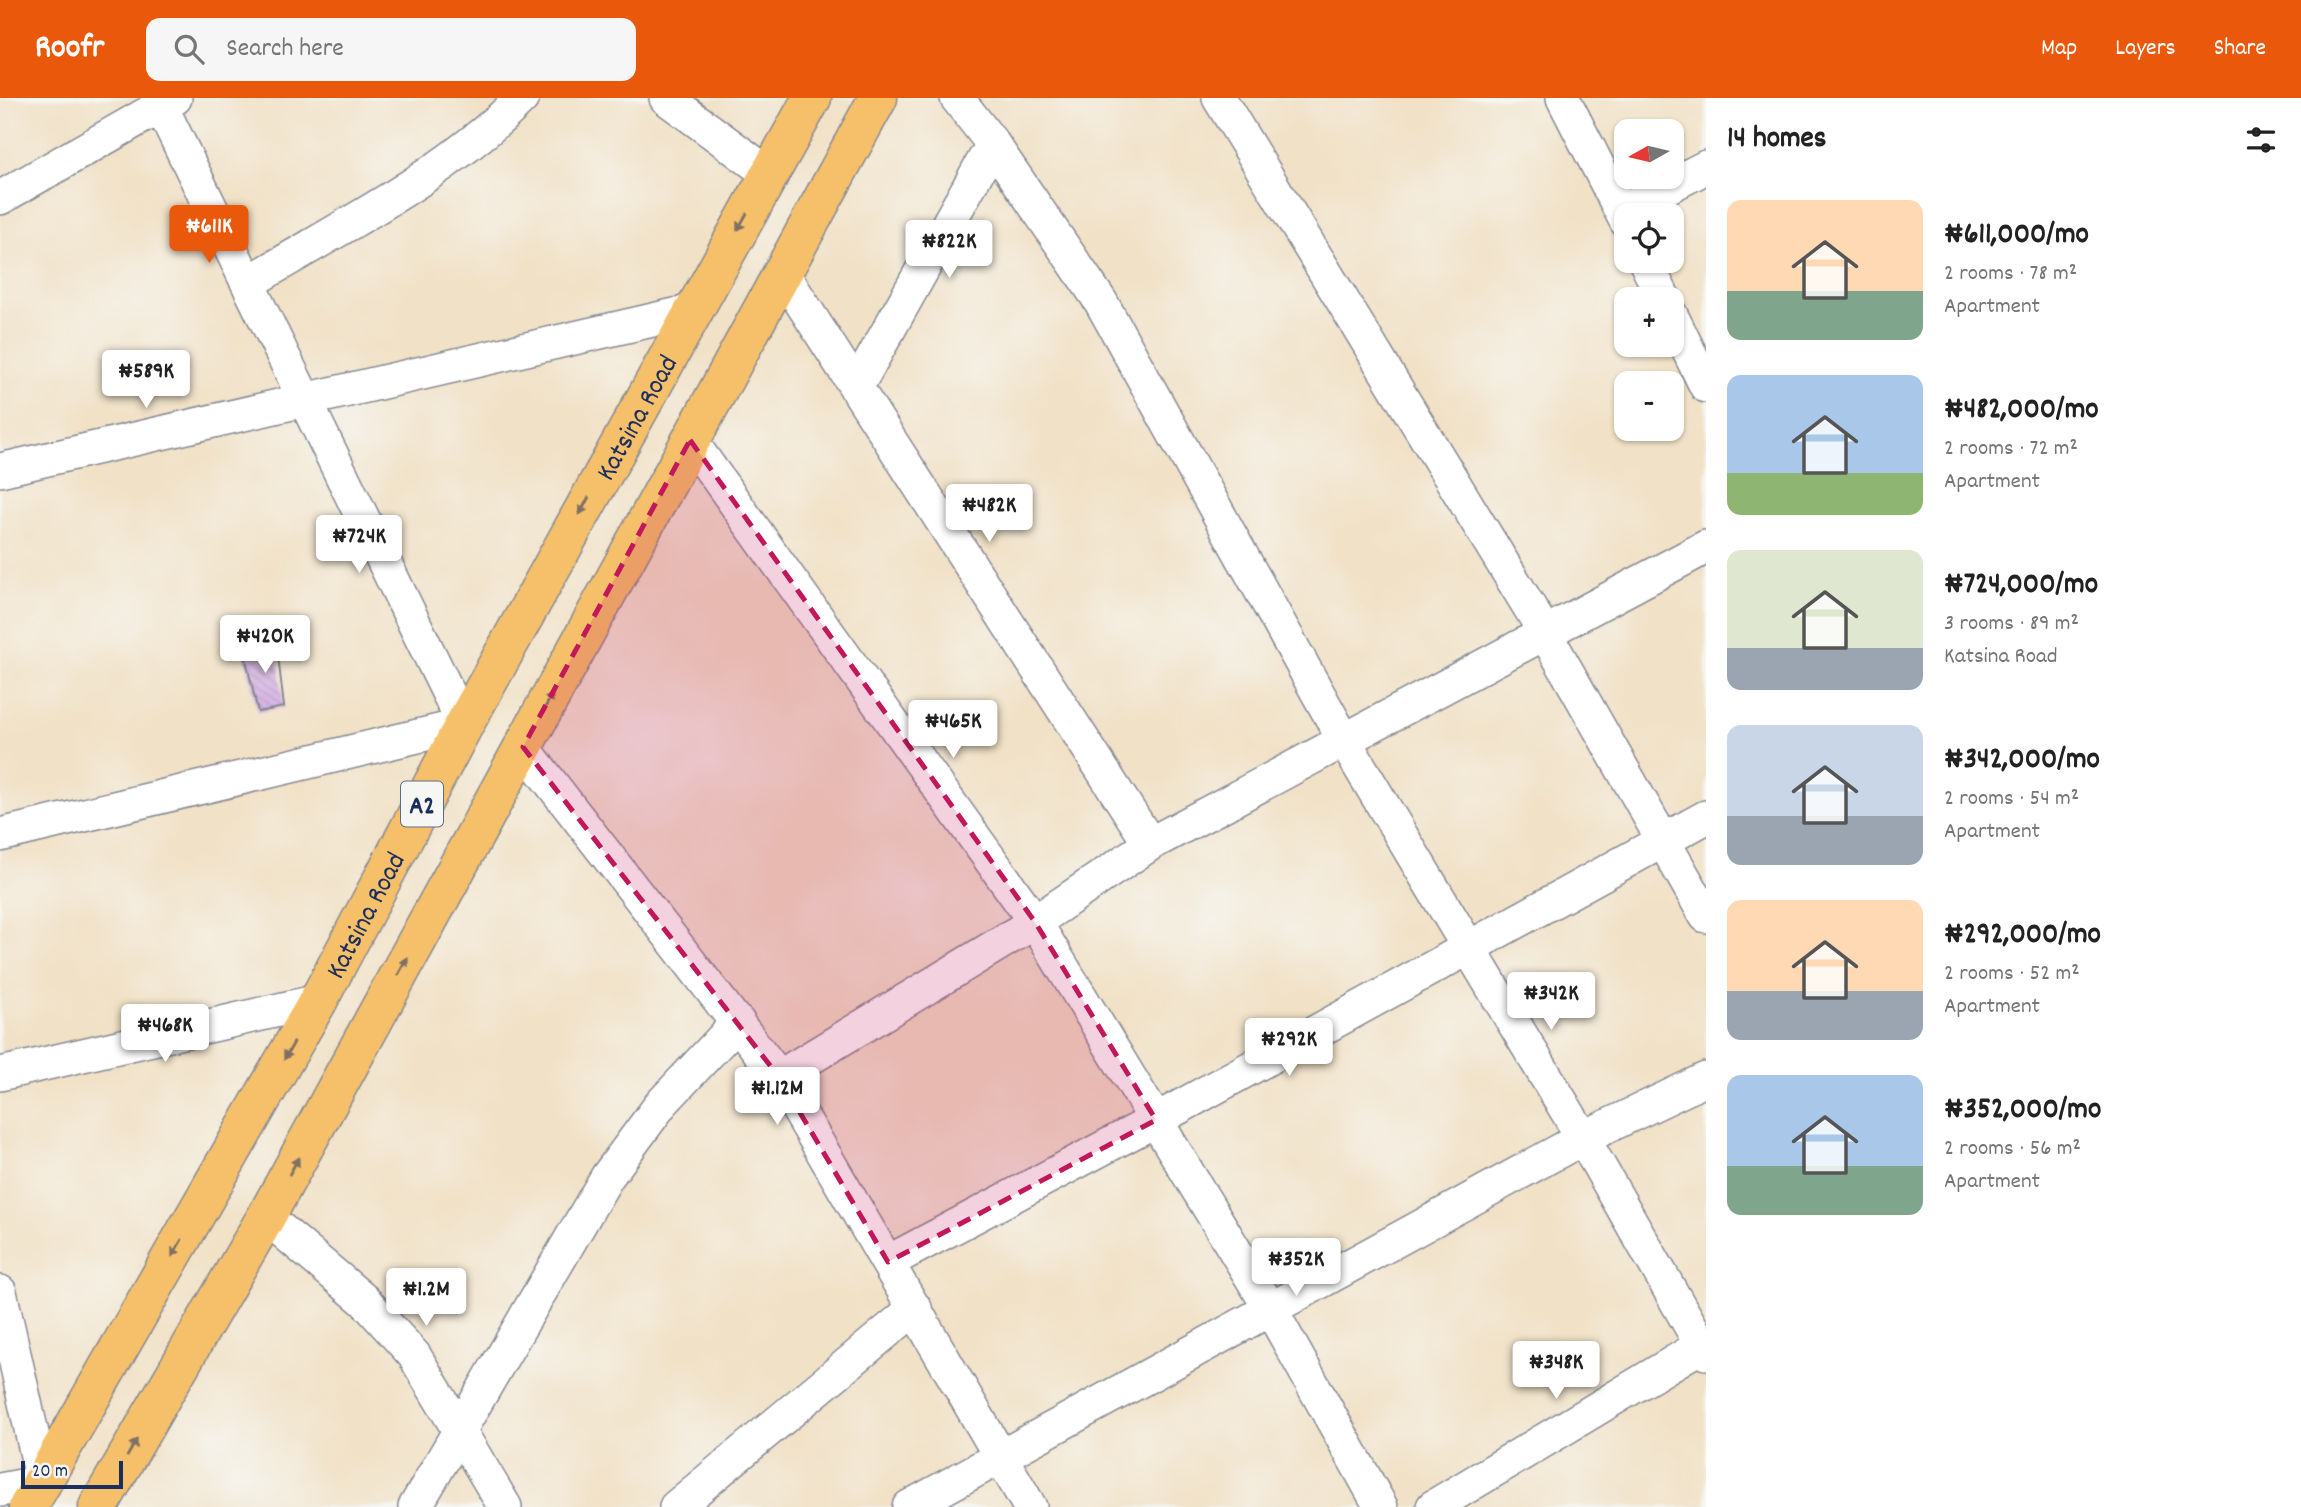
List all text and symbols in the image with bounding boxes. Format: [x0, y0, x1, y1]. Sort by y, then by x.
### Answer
search box [146, 18, 636, 81]
text: Roofr [35, 26, 104, 73]
icon: search [170, 30, 208, 68]
text: Search here [226, 31, 344, 68]
text: Map [2041, 32, 2077, 66]
text: Layers [2115, 32, 2176, 66]
text: Share [2214, 32, 2266, 66]
north arrow [1614, 119, 1684, 189]
map controls [1614, 119, 1684, 441]
text: 14 homes [1727, 119, 1826, 162]
icon: filters [2242, 121, 2280, 159]
button: locate [1614, 203, 1684, 273]
pin: ₦611K [160, 206, 258, 265]
text: ₦611K [185, 211, 233, 244]
one-way arrow [736, 212, 748, 231]
text: ₦611,000/mo [1944, 215, 2089, 258]
pin: ₦822K [900, 220, 998, 280]
text: ₦822K [921, 226, 977, 259]
icon: home [1783, 228, 1867, 312]
text: 2 rooms · 78 m² [1944, 258, 2077, 291]
button: + [1614, 287, 1684, 357]
text: Apartment [1944, 291, 2040, 324]
street label: Katsina Road [588, 349, 690, 489]
pin: ₦589K [97, 350, 195, 410]
text: ₦589K [118, 356, 174, 389]
button: − [1614, 371, 1684, 441]
text: ₦482,000/mo [1944, 390, 2099, 433]
icon: home [1783, 403, 1867, 487]
text: 2 rooms · 72 m² [1944, 433, 2078, 466]
text: Apartment [1944, 466, 2040, 499]
pin: ₦482K [940, 484, 1038, 544]
text: ₦482K [962, 490, 1016, 523]
one-way arrow [578, 496, 590, 516]
pin: ₦724K [310, 516, 408, 575]
text: ₦724K [332, 521, 386, 554]
text: ₦724,000/mo [1944, 565, 2098, 608]
icon: home [1783, 578, 1867, 662]
text: 3 rooms · 89 m² [1944, 608, 2079, 641]
pin: ₦420K [216, 616, 314, 675]
text: ₦420K [236, 621, 294, 654]
text: Katsina Road [1944, 641, 2057, 674]
one-way arrow [542, 692, 554, 712]
pin: ₦465K [904, 700, 1002, 760]
text: ₦465K [924, 706, 982, 739]
text: ₦342,000/mo [1944, 740, 2100, 783]
icon: home [1783, 753, 1867, 837]
road number: A2 [401, 782, 443, 826]
text: 2 rooms · 54 m² [1944, 783, 2079, 816]
text: Apartment [1944, 816, 2040, 849]
street label: Katsina Road [318, 846, 418, 987]
text: ₦292,000/mo [1944, 915, 2101, 958]
icon: home [1783, 928, 1867, 1012]
one-way arrow [397, 956, 409, 976]
text: 2 rooms · 52 m² [1944, 958, 2080, 991]
pin: ₦342K [1502, 972, 1600, 1032]
text: ₦342K [1523, 978, 1579, 1011]
text: Apartment [1944, 991, 2040, 1024]
pin: ₦468K [116, 1004, 214, 1064]
text: ₦468K [137, 1010, 193, 1043]
pin: ₦292K [1240, 1018, 1338, 1078]
text: ₦292K [1261, 1024, 1317, 1057]
one-way arrow [283, 1041, 296, 1060]
pin: ₦1.12M [720, 1068, 834, 1127]
text: ₦1.12M [751, 1073, 803, 1106]
text: ₦352,000/mo [1944, 1090, 2101, 1133]
icon: home [1783, 1103, 1867, 1187]
text: 2 rooms · 56 m² [1944, 1133, 2081, 1166]
one-way arrow [288, 1156, 300, 1175]
text: Apartment [1944, 1166, 2040, 1199]
pin: ₦352K [1247, 1238, 1345, 1298]
one-way arrow [170, 1239, 183, 1258]
text: ₦352K [1268, 1244, 1324, 1277]
pin: ₦1.2M [377, 1268, 475, 1328]
text: ₦1.2M [402, 1274, 450, 1307]
pin: ₦348K [1507, 1342, 1605, 1401]
text: ₦348K [1529, 1347, 1583, 1380]
one-way arrow [126, 1438, 138, 1458]
scale bar [21, 1458, 122, 1490]
text: 20 m [32, 1459, 68, 1486]

